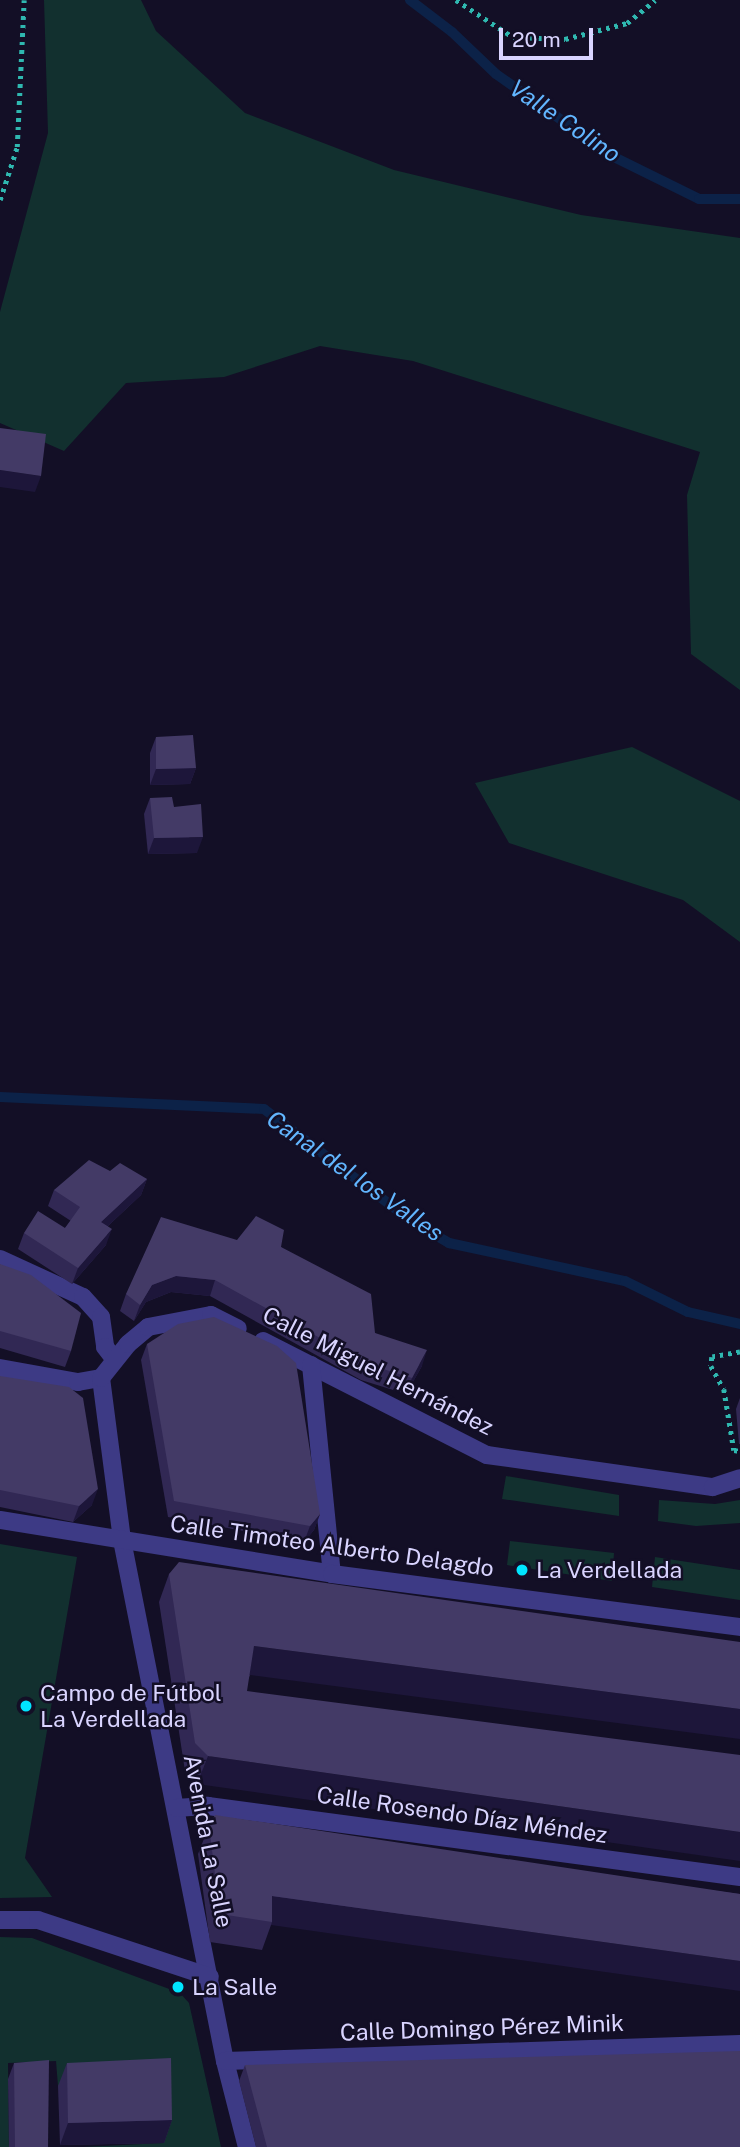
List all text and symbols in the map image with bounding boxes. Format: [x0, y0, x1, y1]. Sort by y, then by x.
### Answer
scale bar [502, 14, 596, 58]
text: 20 m [512, 27, 561, 52]
water label: Valle Colino [504, 73, 626, 169]
water label: Canal del los Valles [261, 1104, 449, 1248]
street label: Calle Miguel Hernández [258, 1301, 498, 1441]
street label: Calle Timoteo Alberto Delagdo [168, 1510, 496, 1582]
place label: La Verdellada [536, 1556, 683, 1584]
marker: La Verdellada [514, 1562, 530, 1578]
place label: Campo de Fútbol La Verdellada [40, 1679, 222, 1733]
marker: Campo de Fútbol La Verdellada [18, 1698, 34, 1714]
street label: Avenida La Salle [178, 1752, 238, 1930]
street label: Calle Rosendo Díaz Méndez [315, 1781, 609, 1849]
place label: La Salle [192, 1973, 277, 2001]
marker: La Salle [170, 1979, 186, 1995]
street label: Calle Domingo Pérez Minik [339, 2009, 625, 2047]

